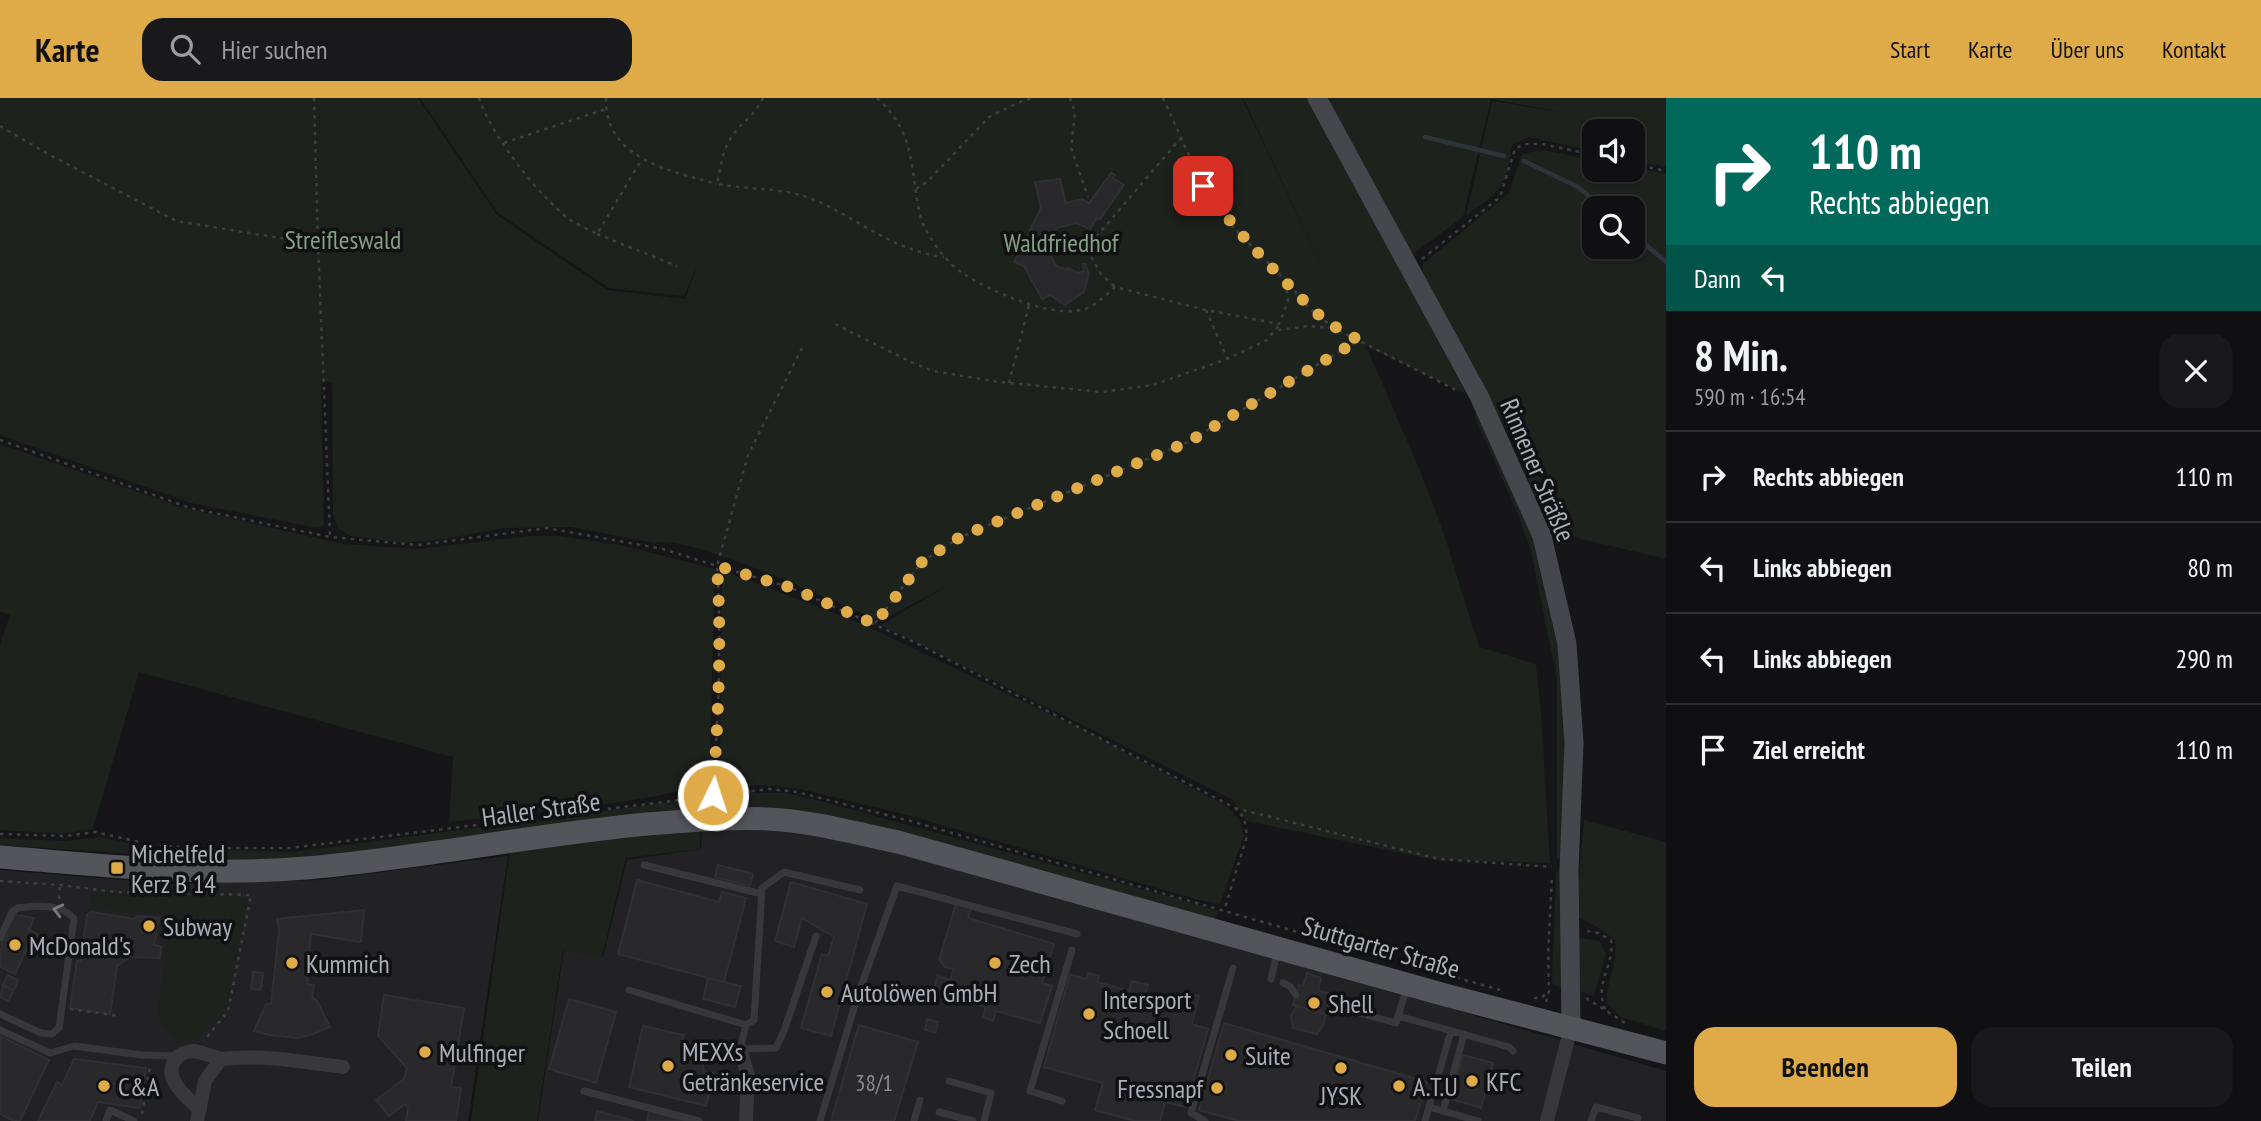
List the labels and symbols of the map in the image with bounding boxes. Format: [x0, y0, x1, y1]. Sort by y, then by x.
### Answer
pin [1173, 156, 1233, 216]
park label: Streifleswald [285, 223, 401, 256]
park label: Waldfriedhof [1004, 226, 1120, 259]
street label: Rinnener Sträßle [1493, 394, 1583, 546]
position arrow [676, 758, 750, 832]
street label: Haller Straße [480, 784, 602, 834]
place label: Michelfeld Kerz B 14 [131, 837, 225, 900]
marker: Michelfeld Kerz B 14 [109, 860, 125, 876]
one-way arrow [52, 904, 64, 918]
street label: Stuttgarter Straße [1298, 909, 1464, 985]
place label: Subway [163, 910, 232, 943]
marker: Subway [141, 918, 157, 934]
place label: McDonald's [29, 929, 131, 962]
marker: McDonald's [7, 937, 23, 953]
place label: Kummich [306, 947, 390, 980]
place label: Zech [1009, 947, 1051, 980]
marker: Kummich [284, 955, 300, 971]
marker: Zech [987, 955, 1003, 971]
place label: Autolöwen GmbH [841, 976, 998, 1009]
place label: Intersport Schoell [1103, 983, 1192, 1046]
marker: Autolöwen GmbH [819, 984, 835, 1000]
place label: Shell [1328, 987, 1373, 1020]
marker: Shell [1306, 995, 1322, 1011]
marker: Intersport Schoell [1081, 1006, 1097, 1022]
place label: MEXXs Getränkeservice [682, 1035, 824, 1098]
place label: Mulfinger [439, 1036, 525, 1069]
place label: Suite [1245, 1039, 1291, 1072]
marker: Mulfinger [417, 1044, 433, 1060]
marker: Suite [1223, 1047, 1239, 1063]
marker: MEXXs Getränkeservice [660, 1058, 676, 1074]
marker: JYSK [1333, 1060, 1349, 1076]
place label: KFC [1486, 1065, 1522, 1098]
house number: 38/1 [855, 1068, 893, 1097]
place label: C&A [118, 1070, 160, 1103]
place label: A.T.U [1413, 1070, 1458, 1103]
place label: Fressnapf [1117, 1072, 1204, 1105]
marker: KFC [1464, 1073, 1480, 1089]
marker: C&A [96, 1078, 112, 1094]
marker: A.T.U [1391, 1078, 1407, 1094]
place label: JYSK [1319, 1079, 1362, 1112]
marker: Fressnapf [1209, 1080, 1225, 1096]

